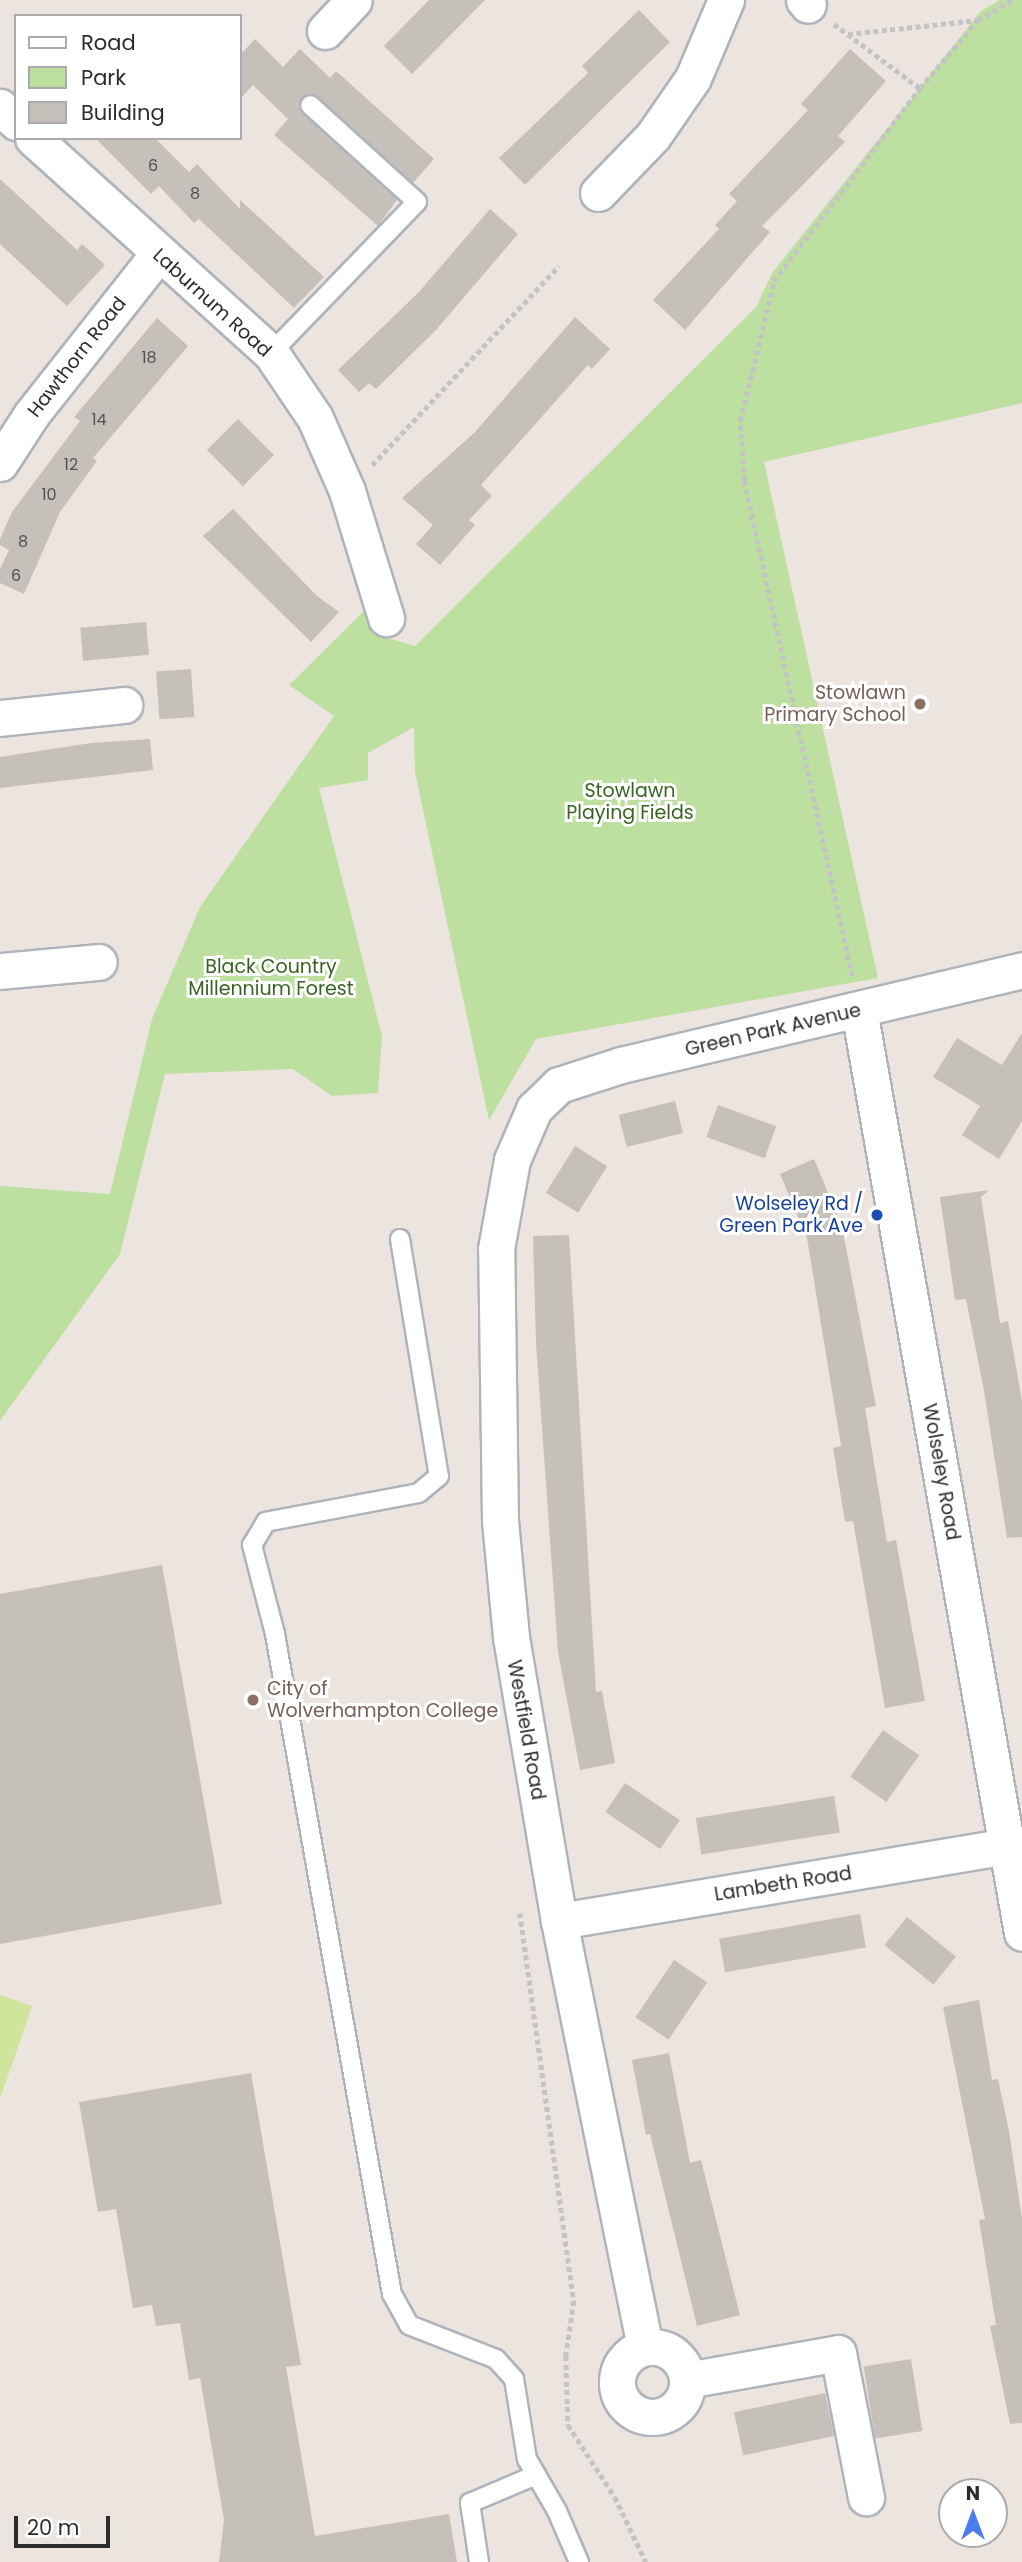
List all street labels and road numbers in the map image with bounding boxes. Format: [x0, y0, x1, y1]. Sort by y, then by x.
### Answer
street label: Laburnum Road [148, 244, 276, 362]
street label: Hawthorn Road [23, 292, 131, 422]
street label: Green Park Avenue [683, 999, 863, 1061]
street label: Wolseley Road [918, 1402, 964, 1542]
street label: Westfield Road [502, 1658, 550, 1802]
street label: Lambeth Road [713, 1862, 853, 1906]

